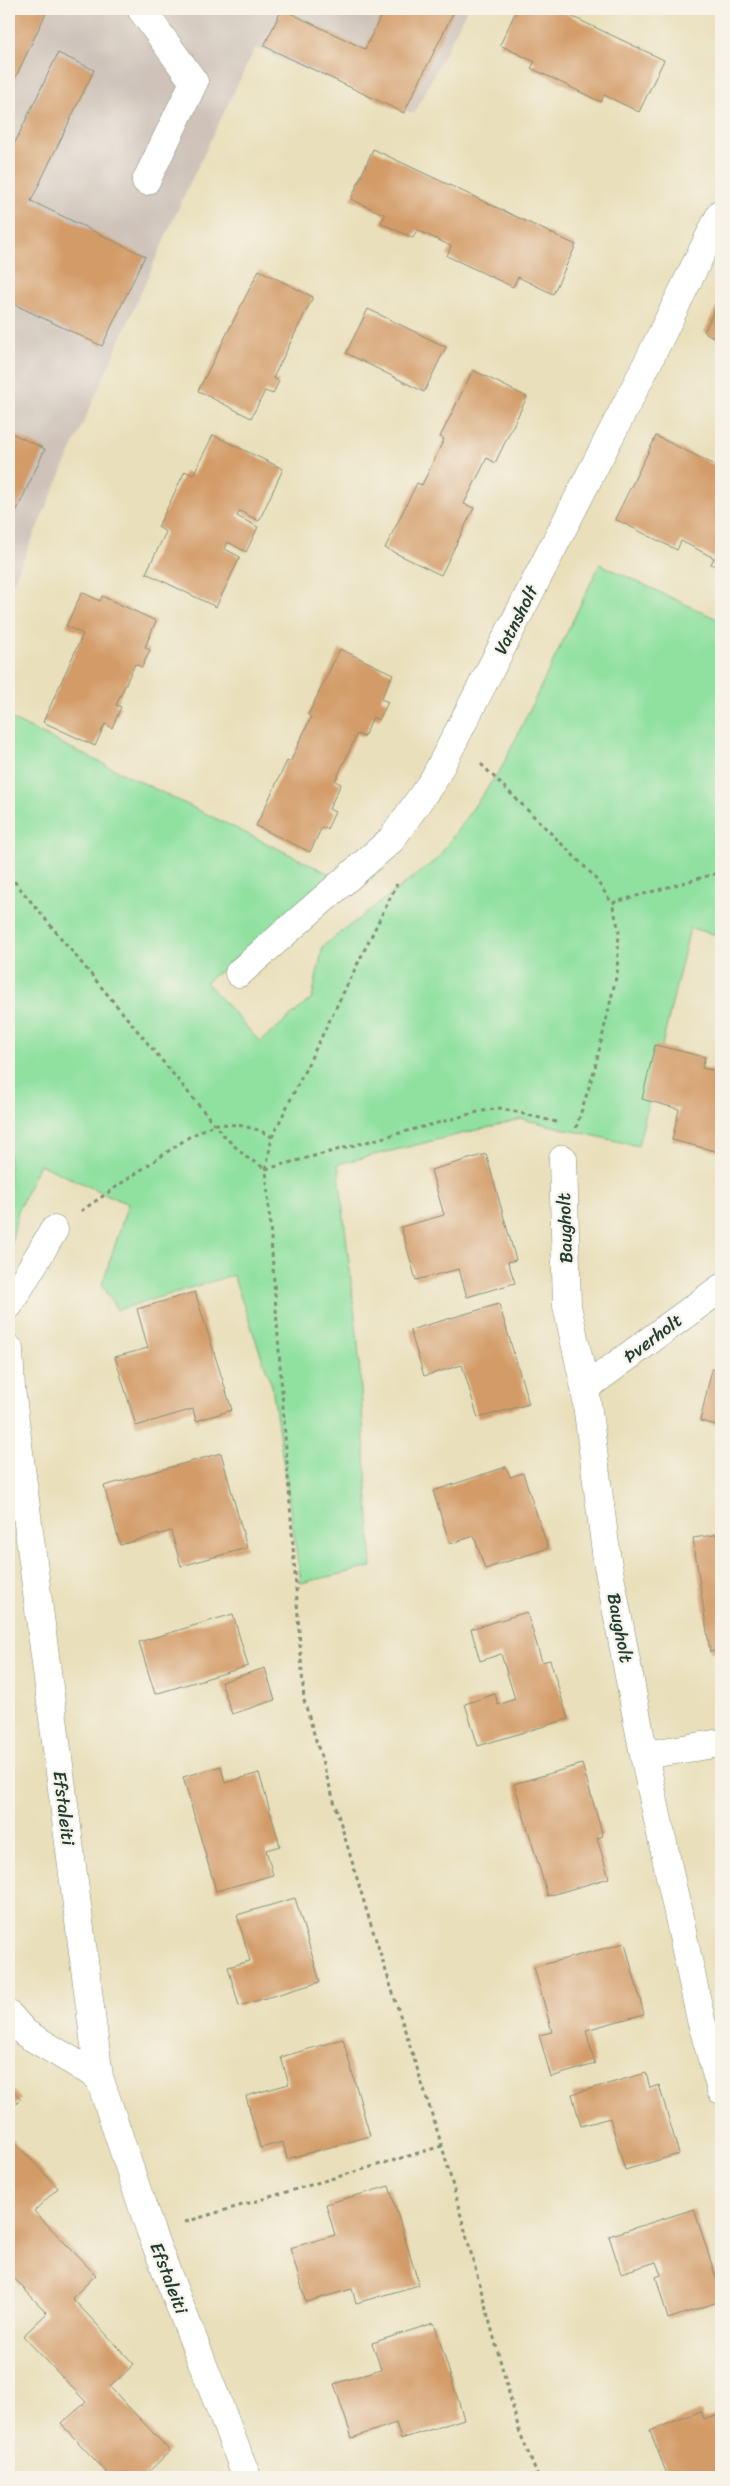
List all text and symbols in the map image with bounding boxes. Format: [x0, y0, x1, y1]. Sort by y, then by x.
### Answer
street label: Vatnsholt [485, 579, 547, 660]
street label: Baugholt [548, 1192, 582, 1264]
street label: Þverholt [617, 1305, 690, 1371]
street label: Baugholt [598, 1590, 642, 1666]
street label: Efstaleiti [44, 1769, 85, 1848]
street label: Efstaleiti [141, 2237, 198, 2320]

